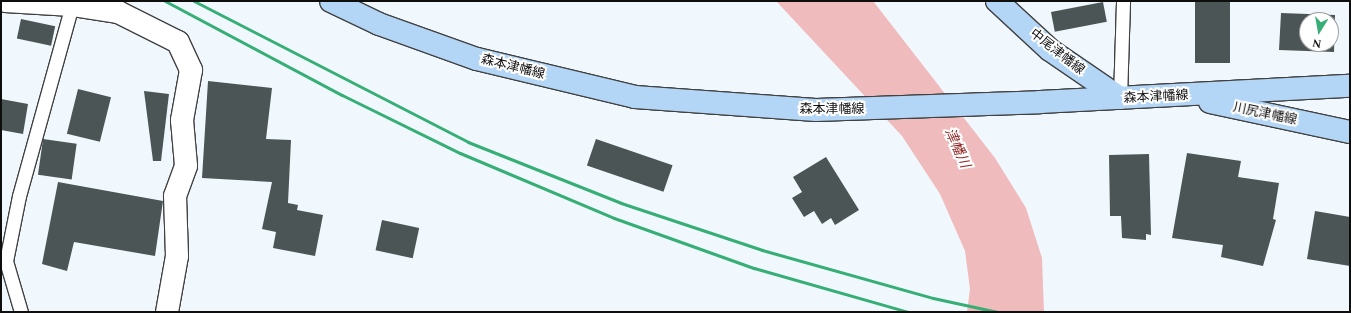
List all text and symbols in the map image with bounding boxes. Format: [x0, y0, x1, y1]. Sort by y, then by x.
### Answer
north arrow [1299, 12, 1339, 52]
street label: 中尾津幡線 [1027, 26, 1087, 78]
text: N [1311, 34, 1323, 52]
street label: 森本津幡線 [480, 52, 546, 82]
street label: 森本津幡線 [1123, 88, 1189, 106]
street label: 川尻津幡線 [1232, 100, 1298, 128]
street label: 森本津幡線 [800, 101, 864, 117]
water label: 津幡川 [941, 125, 973, 171]

